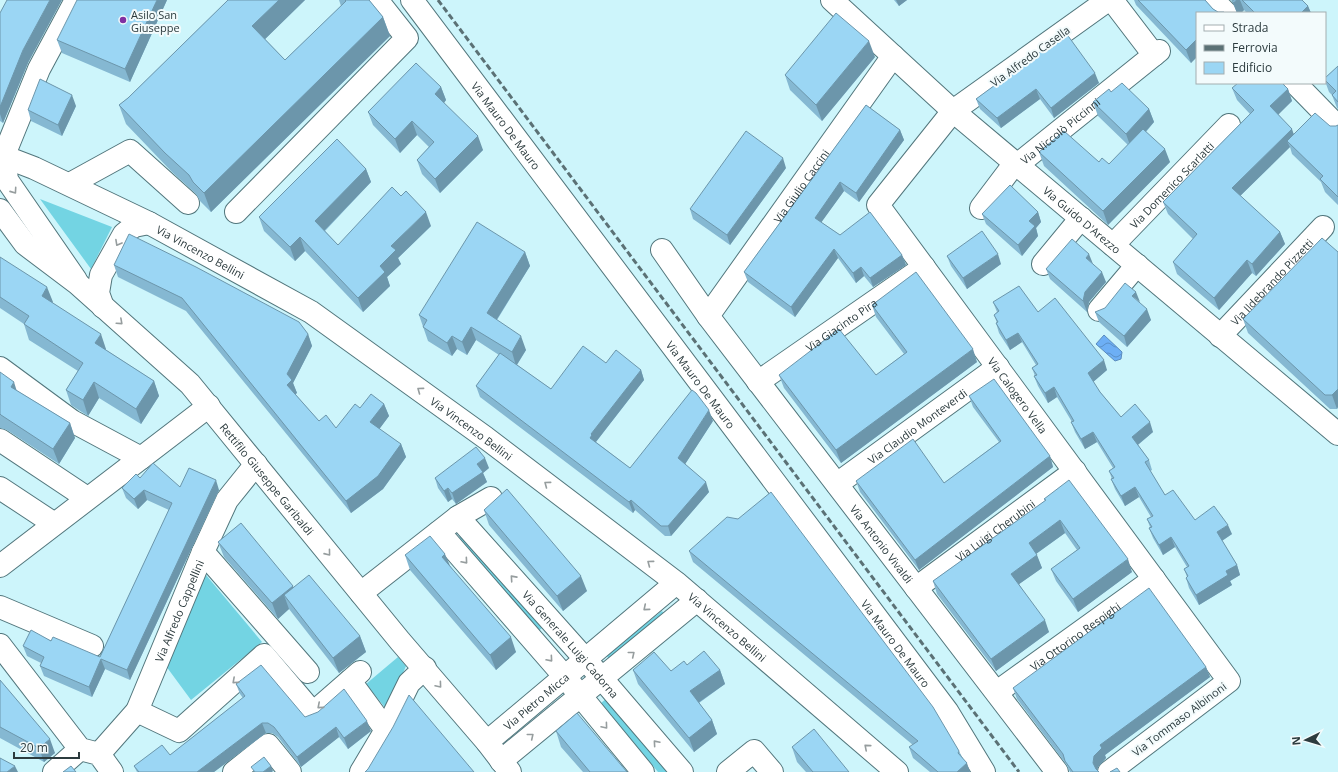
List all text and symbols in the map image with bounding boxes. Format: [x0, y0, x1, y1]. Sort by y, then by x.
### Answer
place label: Asilo San Giuseppe [131, 7, 180, 35]
legend [1196, 12, 1326, 84]
marker: Asilo San Giuseppe [118, 15, 128, 25]
text: Strada [1232, 19, 1268, 36]
street label: Via Alfredo Casella [987, 22, 1073, 90]
text: Ferrovia [1232, 39, 1278, 56]
text: Edificio [1232, 59, 1272, 76]
street label: Via Mauro De Mauro [469, 79, 544, 173]
street label: Via Niccolò Piccinni [1017, 94, 1103, 167]
street label: Via Domenico Scarlatti [1126, 138, 1217, 231]
street label: Via Giulio Caccini [769, 146, 832, 225]
street label: Via Guido D'Arezzo [1040, 183, 1125, 257]
one-way arrow [9, 187, 16, 194]
street label: Via Vincenzo Bellini [154, 221, 248, 282]
street label: Via Ildebrando Pizzetti [1227, 235, 1316, 328]
one-way arrow [116, 239, 123, 246]
street label: Via Giacinto Pira [802, 295, 880, 354]
one-way arrow [115, 317, 123, 324]
street label: Via Mauro De Mauro [663, 337, 739, 432]
street label: Via Calogero Vella [985, 354, 1051, 436]
street label: Via Claudio Monteverdi [865, 385, 970, 467]
one-way arrow [418, 388, 425, 395]
street label: Via Vincenzo Bellini [428, 393, 516, 463]
street label: Rettifilo Giuseppe Garibaldi [217, 420, 318, 538]
one-way arrow [545, 482, 552, 489]
street label: Via Luigi Cherubini [952, 496, 1038, 564]
street label: Via Antonio Vivaldi [847, 501, 917, 586]
one-way arrow [324, 548, 331, 555]
one-way arrow [460, 556, 467, 564]
street label: Via Alfredo Cappellini [151, 557, 207, 664]
one-way arrow [648, 561, 655, 568]
one-way arrow [511, 576, 518, 583]
street label: Via Generale Luigi Cadorna [520, 587, 623, 701]
street label: Via Vincenzo Bellini [685, 589, 770, 664]
street label: Via Mauro De Mauro [858, 596, 934, 690]
street label: Via Ottorino Respighi [1027, 598, 1123, 674]
one-way arrow [644, 604, 651, 611]
one-way arrow [627, 651, 635, 658]
one-way arrow [545, 654, 553, 662]
street label: Via Pietro Micca [500, 669, 572, 733]
one-way arrow [232, 676, 240, 684]
street label: Via Tommaso Albinoni [1129, 679, 1229, 759]
one-way arrow [434, 680, 441, 687]
one-way arrow [318, 702, 325, 709]
north arrow [1286, 720, 1326, 760]
one-way arrow [601, 722, 608, 729]
scale bar [14, 734, 79, 760]
one-way arrow [527, 734, 534, 741]
text: N [1288, 736, 1303, 746]
text: 20 m [20, 739, 48, 756]
one-way arrow [654, 740, 661, 747]
one-way arrow [864, 744, 872, 751]

